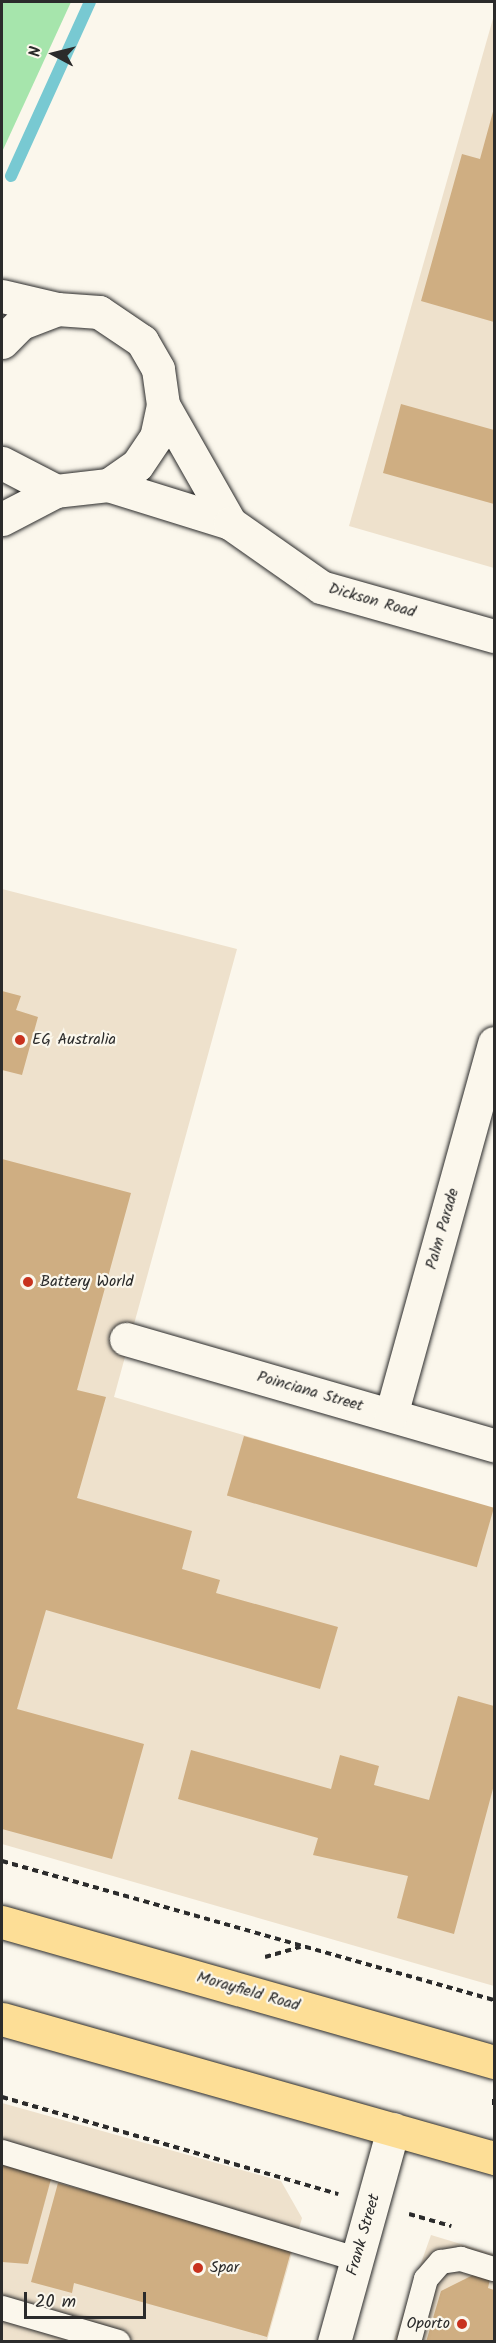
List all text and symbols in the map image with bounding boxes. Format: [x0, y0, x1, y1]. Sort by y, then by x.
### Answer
north arrow [24, 24, 84, 84]
text: N [23, 45, 49, 58]
street label: Dickson Road [326, 579, 418, 623]
place label: EG Australia [32, 1030, 116, 1050]
marker: EG Australia [13, 1033, 27, 1047]
street label: Palm Parade [422, 1186, 464, 1272]
place label: Battery World [40, 1272, 133, 1292]
marker: Battery World [21, 1275, 35, 1289]
street label: Poinciana Street [255, 1368, 365, 1416]
street label: Morayfield Road [194, 1968, 302, 2016]
street label: Frank Street [343, 2192, 385, 2278]
place label: Spar [210, 2258, 239, 2278]
marker: Spar [191, 2261, 205, 2275]
scale bar [27, 2280, 148, 2318]
text: 20 m [35, 2288, 76, 2317]
place label: Oporto [407, 2314, 450, 2334]
marker: Oporto [455, 2317, 469, 2331]

